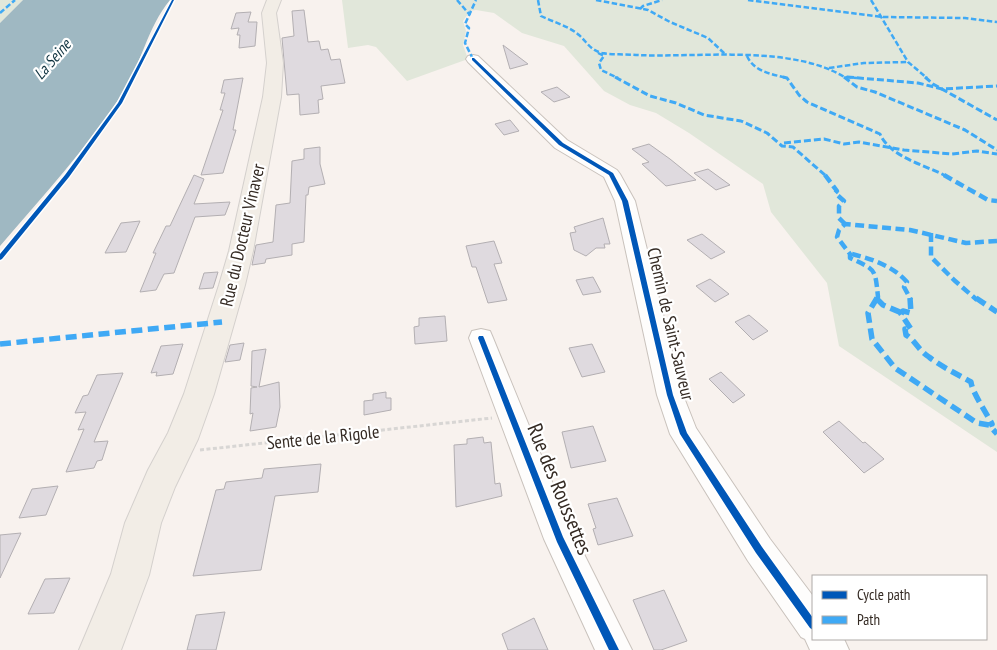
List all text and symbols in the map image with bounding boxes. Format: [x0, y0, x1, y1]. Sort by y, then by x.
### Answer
water label: La Seine [29, 34, 76, 83]
street label: Rue du Docteur Vinaver [214, 161, 270, 309]
street label: Chemin de Saint-Sauveur [642, 245, 700, 403]
street label: Rue des Roussettes [521, 419, 599, 559]
street label: Sente de la Rigole [266, 420, 380, 454]
legend [812, 575, 987, 640]
text: Cycle path [857, 585, 910, 604]
text: Path [857, 610, 880, 629]

